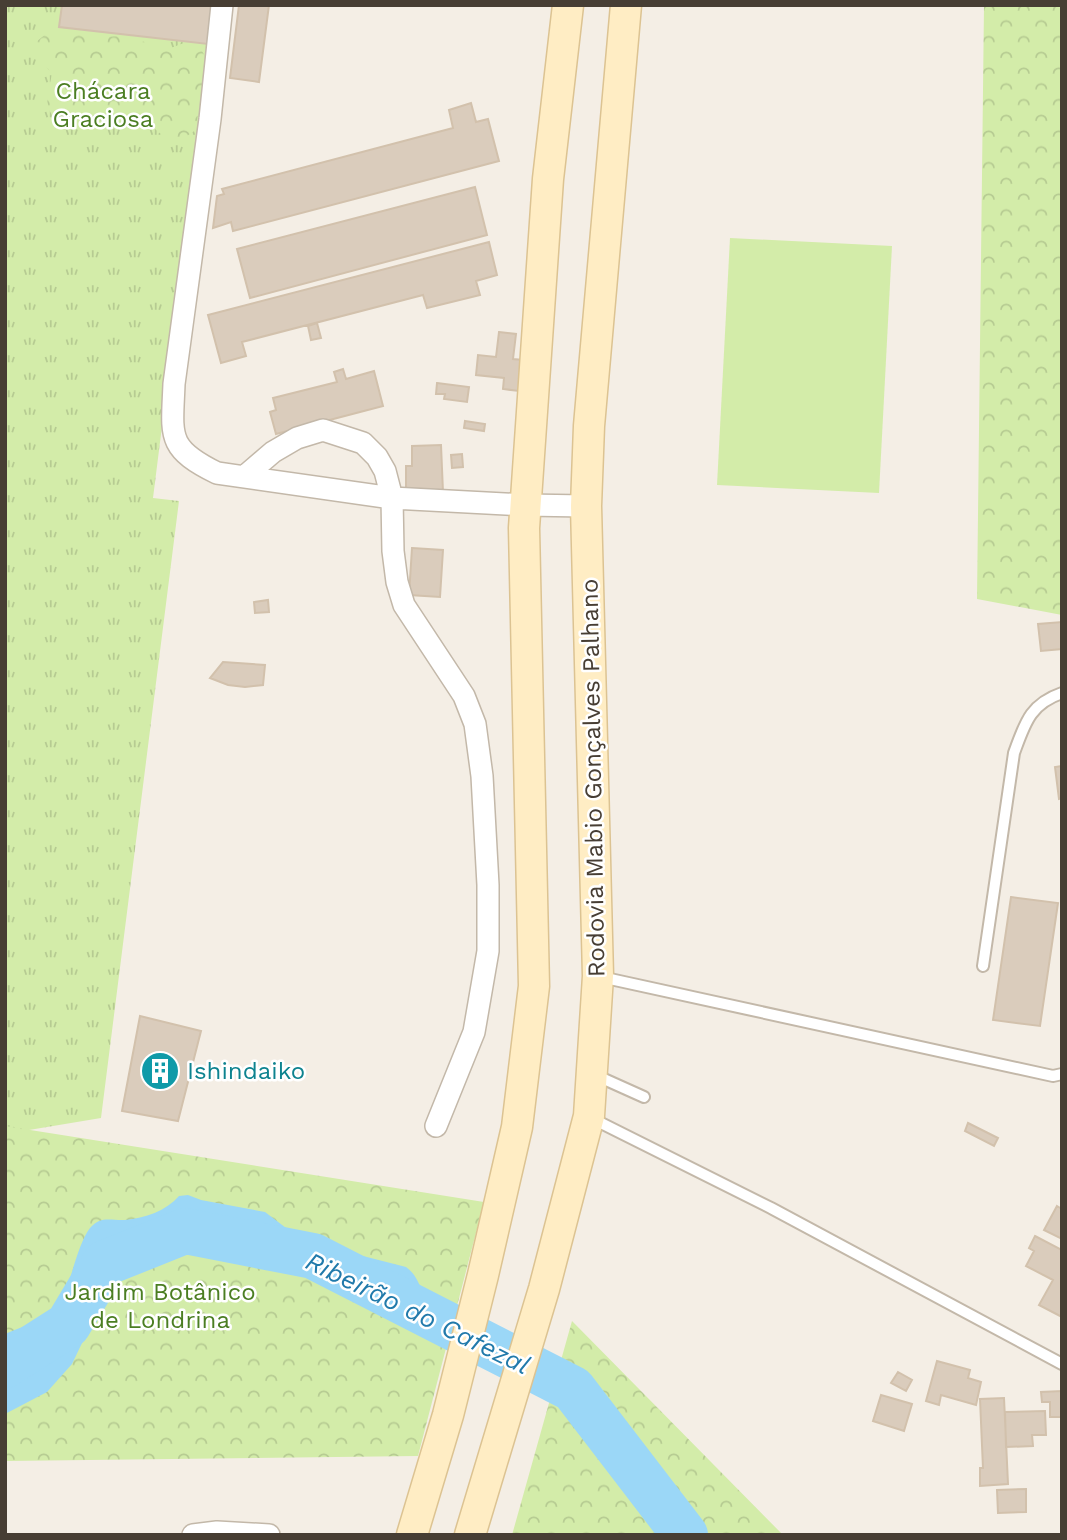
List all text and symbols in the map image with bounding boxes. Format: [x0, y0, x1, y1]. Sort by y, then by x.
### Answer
park label: Chácara Graciosa [53, 77, 153, 133]
street label: Rodovia Mabio Gonçalves Palhano [576, 579, 610, 977]
building icon: Ishindaiko [139, 1050, 181, 1092]
place label: Ishindaiko [187, 1057, 305, 1085]
water label: Ribeirão do Cafezal [301, 1246, 535, 1380]
park label: Jardim Botânico de Londrina [64, 1278, 256, 1334]

